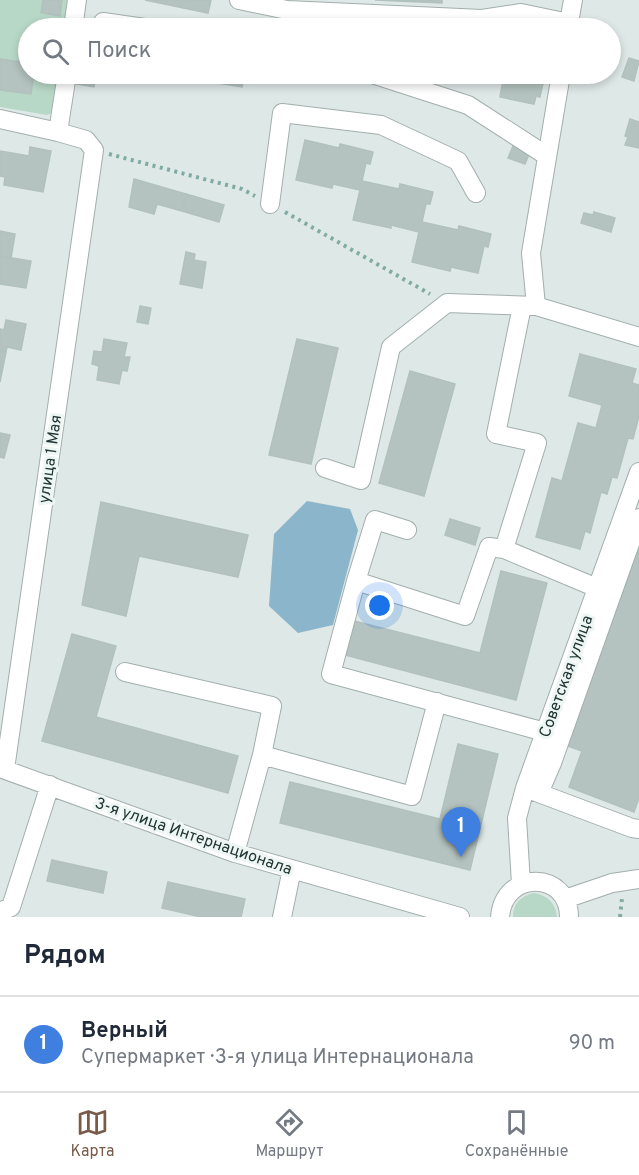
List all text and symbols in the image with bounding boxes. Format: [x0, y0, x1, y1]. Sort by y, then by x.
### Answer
search box [18, 18, 621, 84]
icon: search [39, 35, 72, 68]
text: Поиск [87, 38, 151, 65]
street label: улица 1 Мая [35, 414, 67, 505]
your location [365, 591, 394, 620]
street label: Советская улица [535, 613, 598, 741]
street label: 3-я улица Интернационала [92, 794, 295, 880]
pin: 1 [442, 808, 480, 857]
text: Рядом [24, 940, 106, 973]
text: Верный [81, 1018, 168, 1045]
text: 1 [40, 1031, 48, 1057]
text: 90 m [569, 1031, 615, 1057]
text: Супермаркет · 3-я улица Интернационала [81, 1045, 474, 1071]
tab: Карта [71, 1106, 114, 1162]
tab: Маршрут [255, 1106, 324, 1162]
tab: Сохранённые [465, 1106, 568, 1162]

